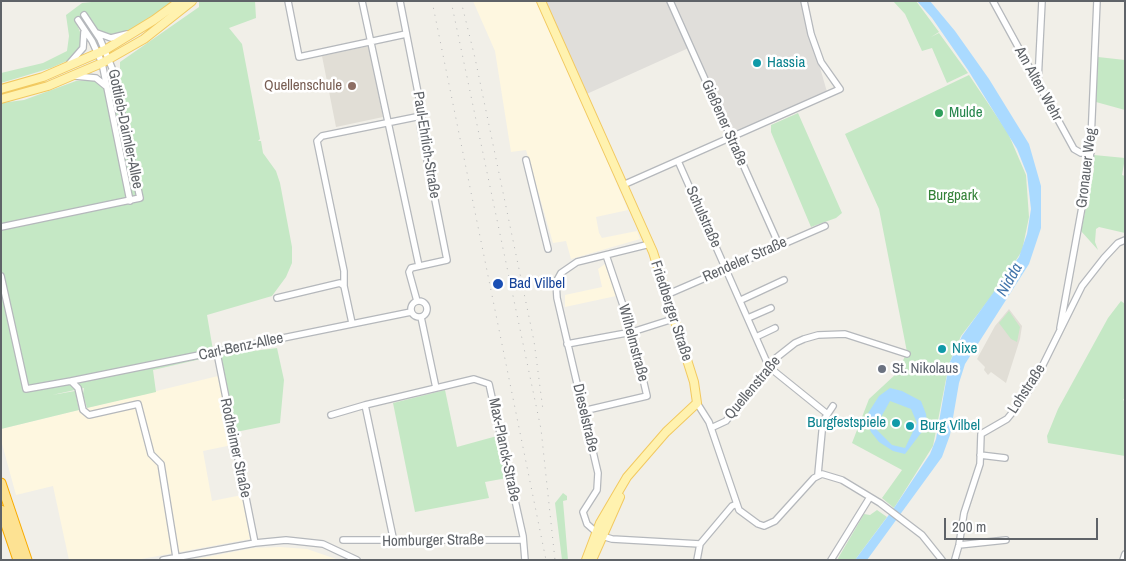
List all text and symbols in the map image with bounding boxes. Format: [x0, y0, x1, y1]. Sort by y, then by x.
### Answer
street label: Am Alten Wehr [1010, 44, 1066, 124]
place label: Hassia [767, 54, 805, 72]
marker: Hassia [751, 57, 763, 69]
street label: Gottlieb-Daimler-Allee [104, 68, 146, 190]
place label: Quellenschule [264, 77, 342, 95]
street label: Gießener Straße [697, 77, 751, 169]
marker: Quellenschule [346, 80, 358, 92]
street label: Paul-Ehrlich-Straße [409, 90, 443, 200]
place label: Mulde [949, 104, 982, 122]
marker: Mulde [933, 107, 945, 119]
street label: Gronauer Weg [1073, 127, 1101, 209]
street label: Schulstraße [681, 183, 725, 251]
park label: Burgpark [928, 187, 978, 205]
street label: Rendeler Straße [700, 233, 790, 287]
street label: Friedberger Straße [646, 258, 696, 364]
water label: Nidda [993, 260, 1027, 300]
place label: Bad Vilbel [509, 275, 565, 293]
marker: Bad Vilbel [491, 277, 505, 291]
street label: Wilhelmstraße [614, 302, 652, 384]
street label: Carl-Benz-Allee [197, 329, 285, 365]
place label: Nixe [952, 340, 977, 358]
marker: Nixe [936, 343, 948, 355]
street label: Quellenstraße [721, 353, 785, 423]
place label: St. Nikolaus [892, 360, 958, 378]
street label: Lohstraße [1004, 361, 1050, 417]
marker: St. Nikolaus [876, 363, 888, 375]
street label: Dieselstraße [568, 382, 602, 454]
street label: Rodheimer Straße [216, 397, 254, 499]
street label: Max-Planck-Straße [484, 397, 524, 503]
place label: Burgfestspiele [807, 414, 886, 432]
marker: Burgfestspiele [890, 417, 902, 429]
place label: Burg Vilbel [920, 417, 980, 435]
marker: Burg Vilbel [904, 420, 916, 432]
scale bar [946, 508, 1100, 540]
text: 200 m [952, 516, 986, 537]
street label: Homburger Straße [382, 531, 484, 551]

